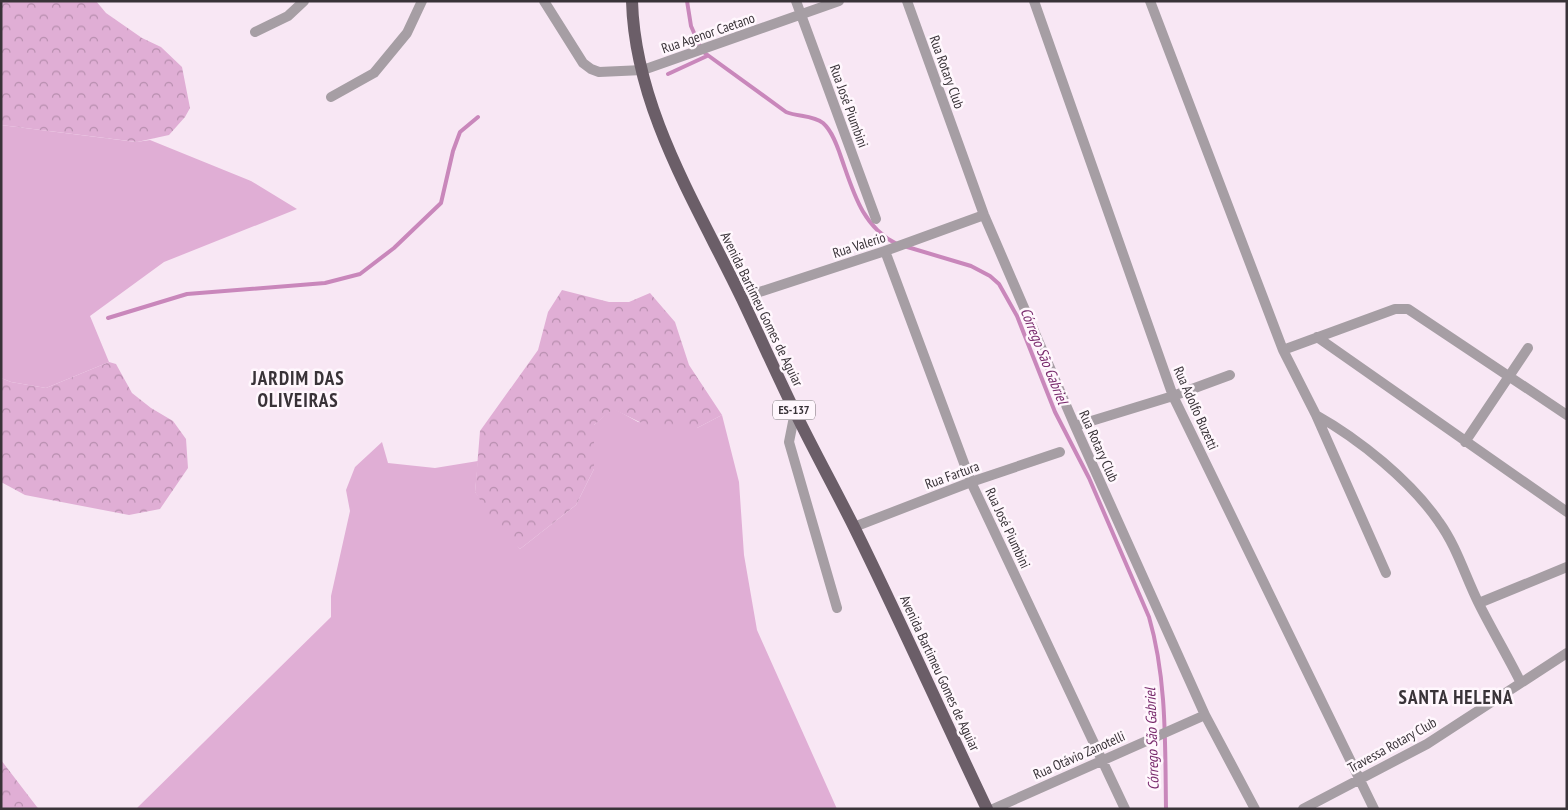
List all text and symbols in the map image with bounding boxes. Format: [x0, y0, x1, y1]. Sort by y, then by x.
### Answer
street label: Rua Agenor Caetano [659, 9, 757, 57]
street label: Rua Rotary Club [925, 33, 969, 111]
street label: Rua José Piumbini [826, 62, 872, 150]
street label: Rua Valerio [830, 228, 888, 262]
street label: Avenida Bartimeu Gomes de Aguiar [717, 229, 807, 389]
water label: Córrego São Gabriel [1016, 305, 1073, 408]
street label: Rua Adolfo Buzetti [1170, 363, 1222, 453]
district label: JARDIM DAS OLIVEIRAS [250, 366, 345, 412]
road number: ES-137 [773, 400, 815, 420]
street label: Rua Rotary Club [1075, 407, 1123, 485]
street label: Rua Fartura [922, 457, 982, 493]
street label: Rua José Piumbini [981, 485, 1035, 571]
street label: Avenida Bartimeu Gomes de Aguiar [896, 592, 984, 754]
district label: SANTA HELENA [1399, 685, 1513, 709]
water label: Córrego São Gabriel [1140, 686, 1163, 791]
street label: Travessa Rotary Club [1344, 713, 1440, 777]
street label: Rua Otávio Zanotelli [1030, 727, 1128, 783]

